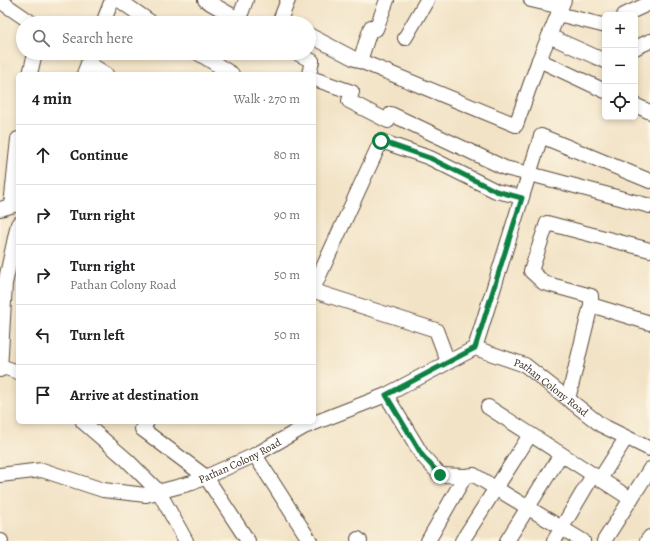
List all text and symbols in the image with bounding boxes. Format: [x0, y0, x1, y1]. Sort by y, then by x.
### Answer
map controls [602, 12, 638, 120]
button: + [602, 12, 638, 48]
search box [16, 16, 316, 60]
icon: search [30, 27, 52, 49]
text: Search here [62, 28, 133, 48]
button: − [602, 48, 638, 84]
button: locate [602, 84, 638, 120]
text: 4 min [32, 87, 72, 110]
text: Walk · 270 m [234, 90, 300, 107]
route start [372, 132, 390, 150]
icon: ahead [32, 144, 54, 166]
text: Continue [70, 145, 128, 165]
text: 80 m [273, 146, 300, 163]
icon: right [32, 204, 54, 226]
text: Turn right [70, 205, 135, 225]
text: 90 m [274, 206, 300, 223]
text: Turn right [70, 256, 135, 276]
icon: right [32, 264, 54, 286]
text: 50 m [274, 266, 300, 283]
text: Pathan Colony Road [70, 276, 176, 293]
icon: left [32, 324, 54, 346]
text: Turn left [70, 325, 125, 345]
text: 50 m [274, 326, 300, 343]
street label: Pathan Colony Road [512, 355, 591, 420]
icon: arrive [32, 384, 54, 406]
text: Arrive at destination [70, 385, 199, 405]
street label: Pathan Colony Road [196, 435, 284, 487]
route end [431, 466, 449, 484]

